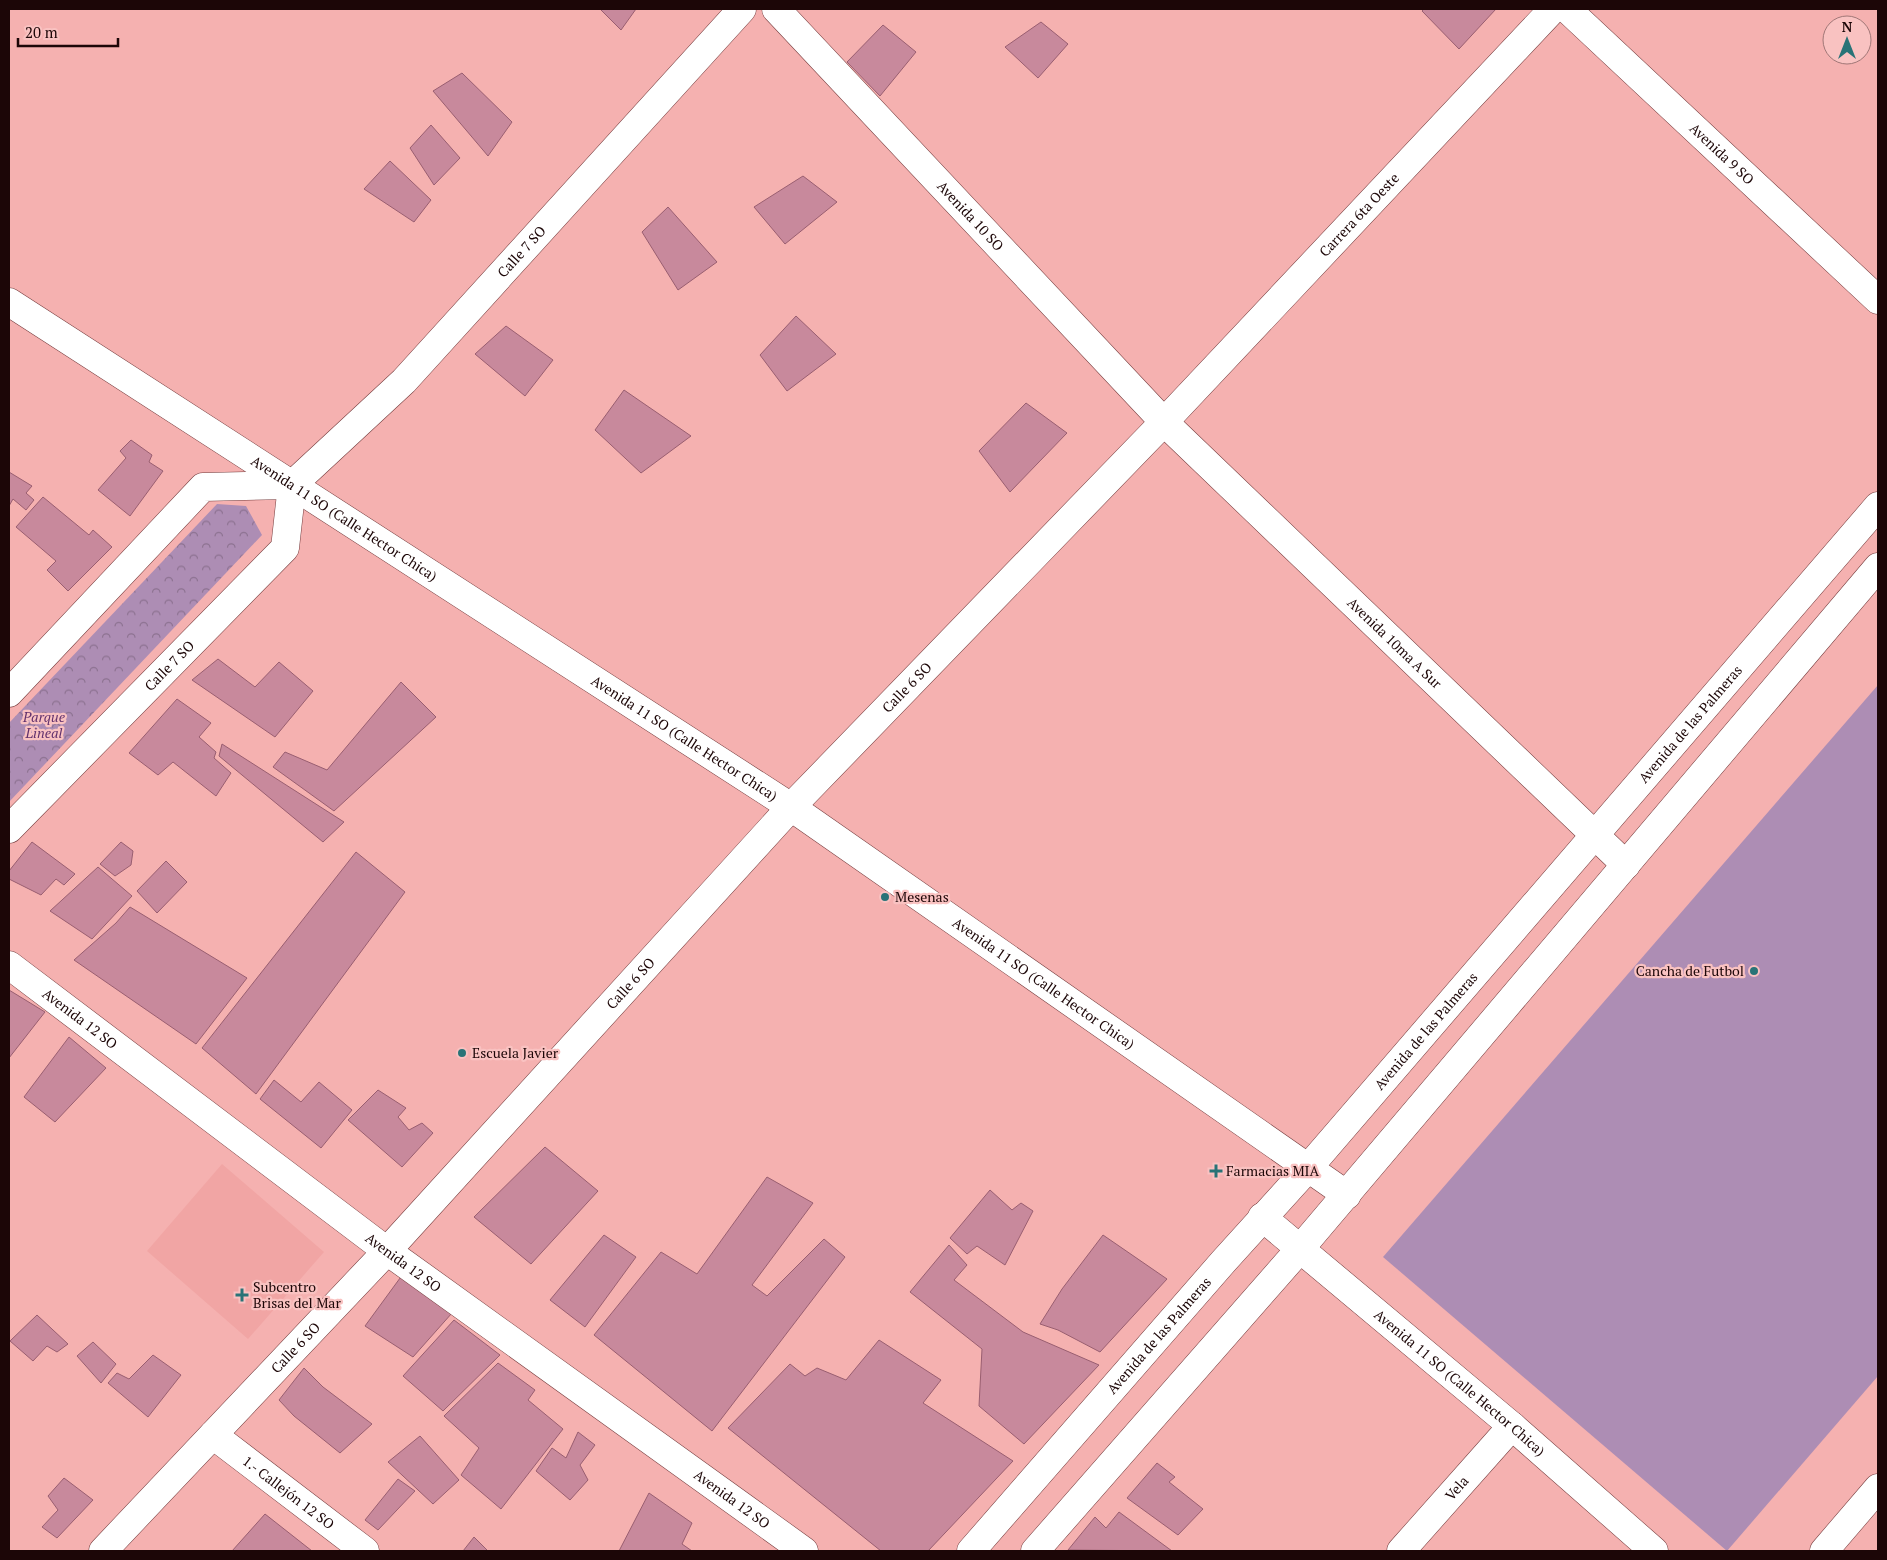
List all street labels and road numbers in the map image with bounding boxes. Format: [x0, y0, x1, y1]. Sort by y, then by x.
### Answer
street label: Avenida 9 SO [1686, 119, 1759, 188]
street label: Carrera 6ta Oeste [1315, 168, 1403, 261]
street label: Avenida 10 SO [933, 177, 1008, 255]
street label: Calle 7 SO [493, 221, 550, 281]
street label: Avenida 11 SO (Calle Hector Chica) [248, 451, 441, 585]
street label: Avenida 10ma A Sur [1343, 593, 1447, 693]
street label: Calle 7 SO [140, 636, 198, 695]
street label: Calle 6 SO [878, 657, 936, 717]
street label: Avenida de las Palmeras [1634, 661, 1746, 787]
street label: Avenida 11 SO (Calle Hector Chica) [588, 671, 781, 805]
street label: Avenida 11 SO (Calle Hector Chica) [949, 913, 1139, 1053]
street label: Calle 6 SO [602, 953, 659, 1013]
street label: Avenida de las Palmeras [1370, 968, 1482, 1094]
street label: Avenida 12 SO [39, 984, 122, 1053]
street label: Avenida 12 SO [362, 1228, 445, 1296]
street label: Avenida de las Palmeras [1102, 1272, 1215, 1398]
street label: Avenida 11 SO (Calle Hector Chica) [1370, 1305, 1550, 1460]
street label: Calle 6 SO [266, 1318, 324, 1377]
street label: 1.- Callejón 12 SO [239, 1451, 339, 1533]
street label: Avenida 12 SO [690, 1465, 774, 1533]
street label: Vela [1440, 1472, 1472, 1504]

